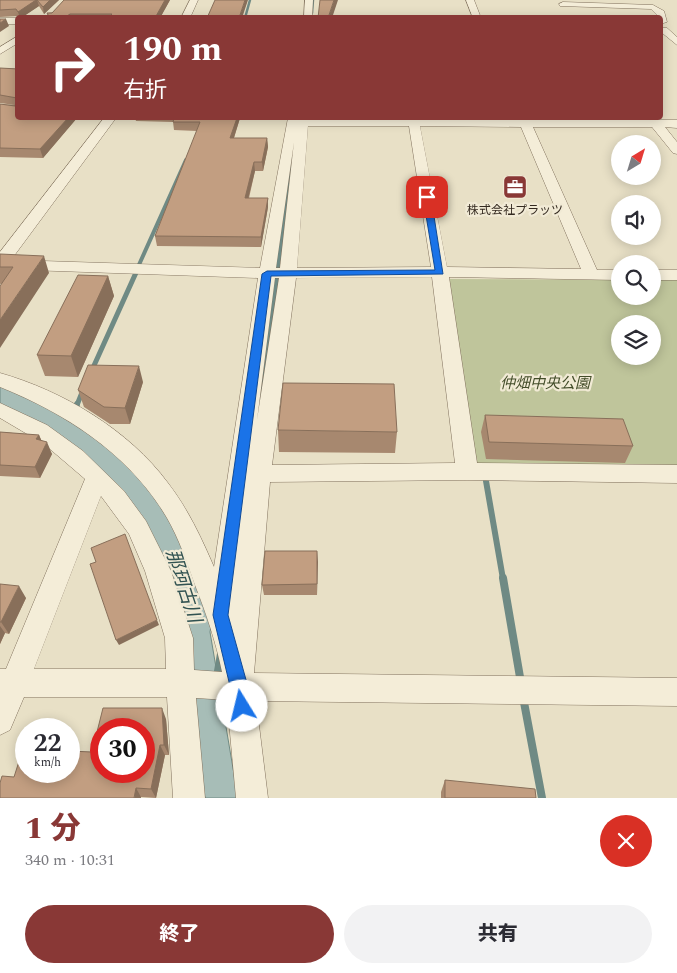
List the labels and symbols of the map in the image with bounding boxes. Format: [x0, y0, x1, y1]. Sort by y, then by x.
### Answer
north arrow [611, 135, 661, 185]
office icon: 株式会社プラッツ [502, 174, 528, 200]
pin [406, 176, 448, 218]
place label: 株式会社プラッツ [467, 201, 563, 220]
park label: 仲畑中央公園 [500, 372, 592, 395]
water label: 那珂古川 [157, 545, 209, 629]
position arrow [215, 679, 267, 731]
speed limit sign: 30 [90, 718, 155, 783]

